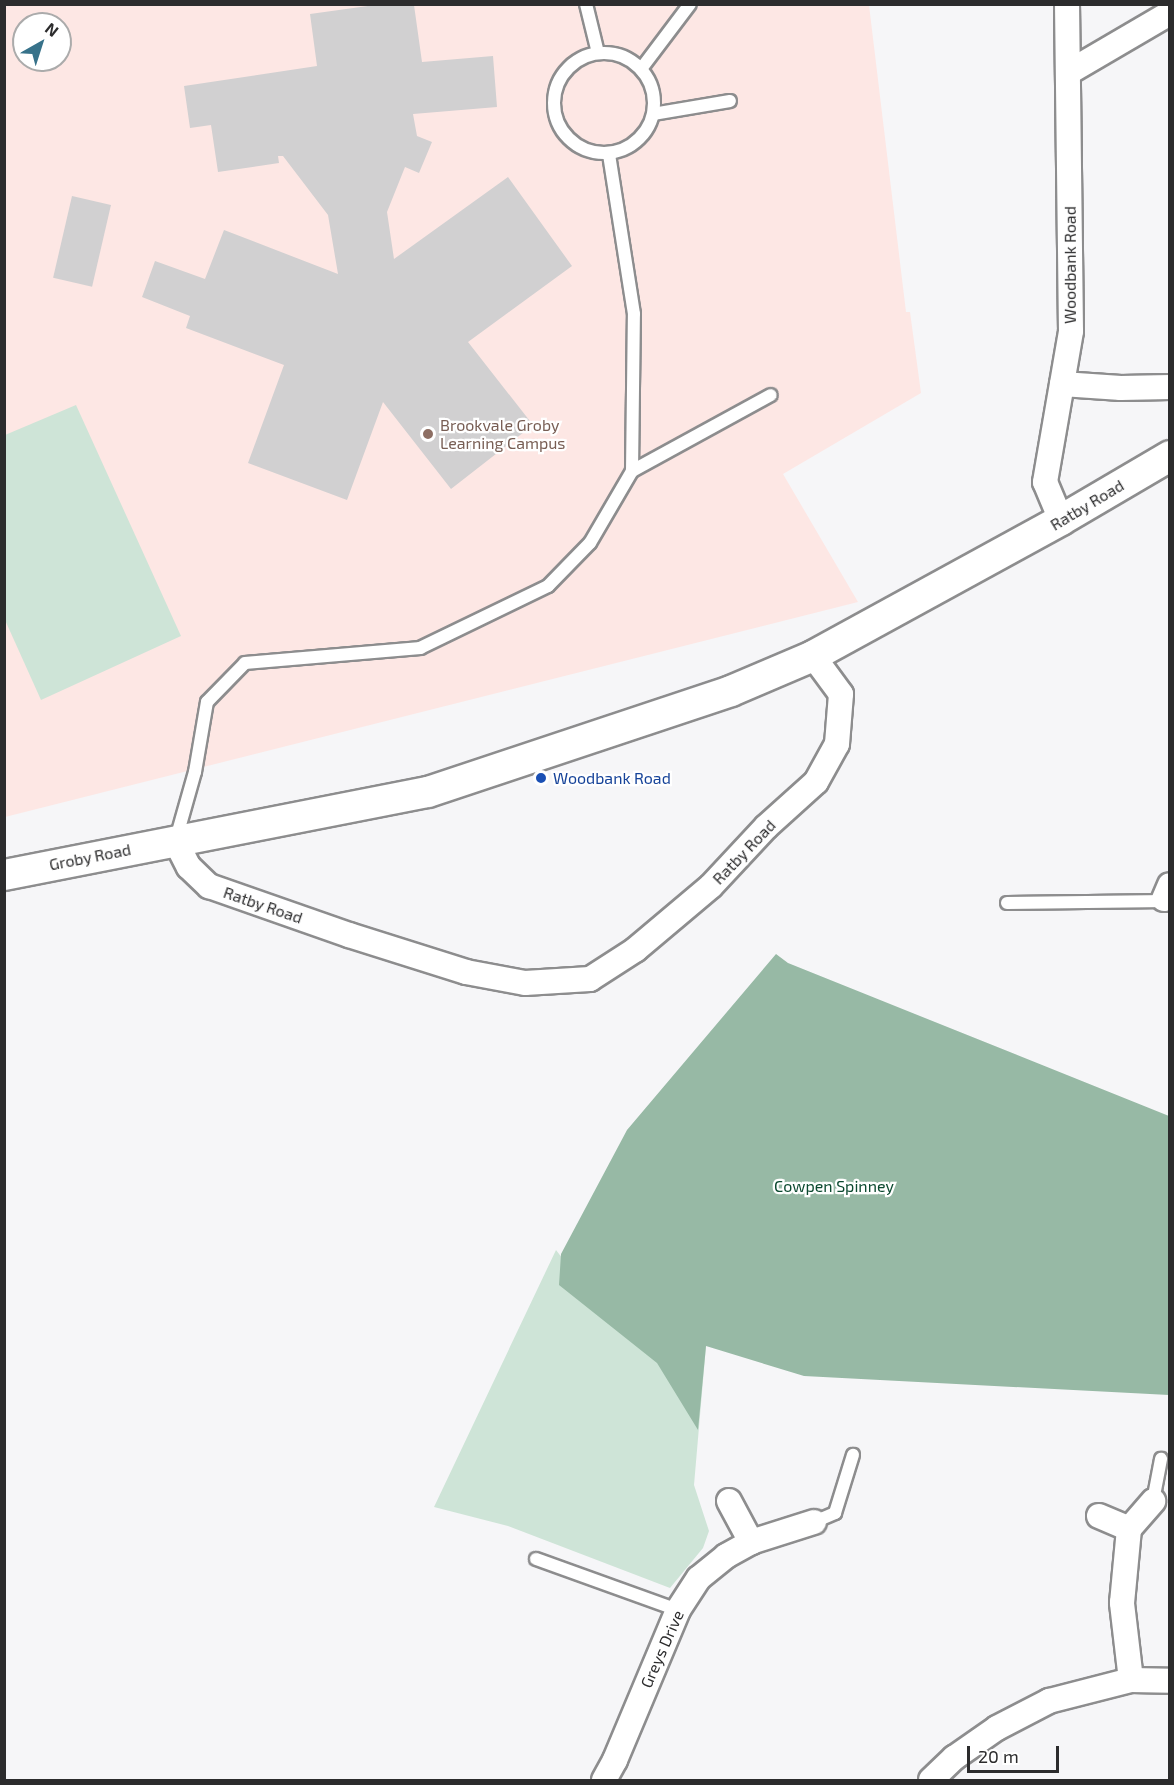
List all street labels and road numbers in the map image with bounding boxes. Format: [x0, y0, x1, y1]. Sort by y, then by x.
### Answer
street label: Woodbank Road [1060, 206, 1080, 324]
street label: Ratby Road [1047, 475, 1127, 535]
street label: Ratby Road [708, 816, 780, 888]
street label: Groby Road [47, 840, 133, 874]
street label: Ratby Road [221, 882, 305, 928]
street label: Greys Drive [636, 1607, 688, 1691]

